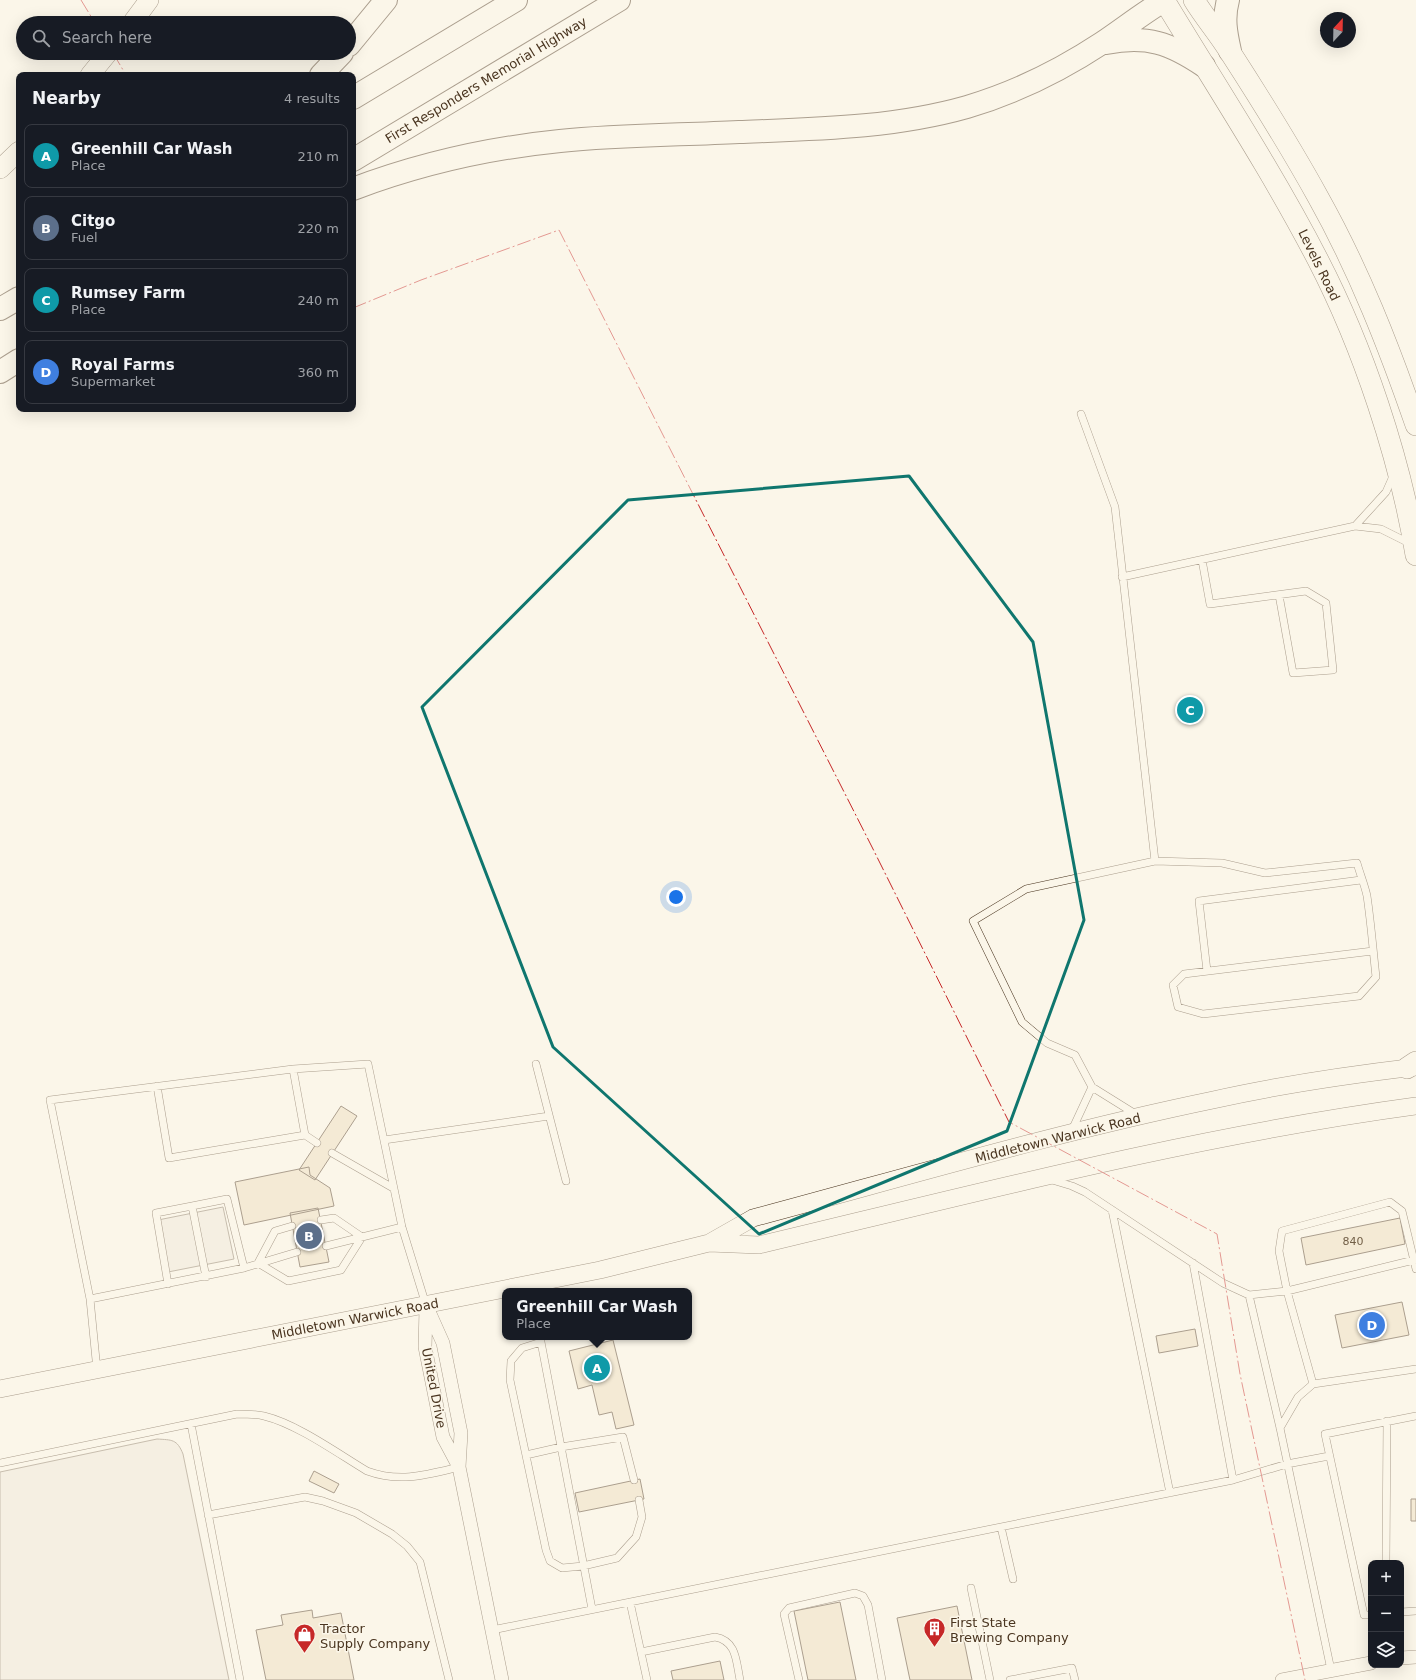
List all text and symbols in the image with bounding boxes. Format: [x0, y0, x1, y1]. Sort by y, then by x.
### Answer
north arrow [1320, 12, 1356, 48]
street label: First Responders Memorial Highway [383, 14, 590, 146]
search box [16, 16, 356, 60]
icon: search [30, 27, 52, 49]
text: Search here [62, 29, 152, 47]
text: Nearby [32, 88, 101, 108]
text: 4 results [284, 91, 340, 106]
text: Greenhill Car Wash [71, 140, 233, 158]
text: A [41, 149, 51, 164]
text: 210 m [297, 149, 339, 164]
text: Place [71, 158, 106, 173]
text: Citgo [71, 212, 115, 230]
text: B [41, 221, 51, 236]
text: 220 m [297, 221, 339, 236]
street label: Levels Road [1295, 227, 1343, 303]
text: Fuel [71, 230, 98, 245]
text: Rumsey Farm [71, 284, 185, 302]
text: C [41, 293, 51, 308]
text: 240 m [297, 293, 339, 308]
text: Place [71, 302, 106, 317]
text: Royal Farms [71, 356, 175, 374]
text: D [41, 365, 51, 380]
text: 360 m [297, 365, 339, 380]
text: Supermarket [71, 374, 155, 389]
pin: C [1177, 695, 1203, 725]
your location [666, 887, 686, 907]
street label: Middletown Warwick Road [974, 1110, 1142, 1166]
pin: B [296, 1221, 322, 1251]
house number: 840 [1343, 1235, 1364, 1248]
popup [502, 1288, 692, 1340]
street label: Middletown Warwick Road [270, 1295, 440, 1343]
text: Greenhill Car Wash [516, 1298, 678, 1316]
pin: D [1359, 1310, 1385, 1340]
text: Place [516, 1316, 551, 1331]
street label: United Drive [419, 1347, 449, 1429]
pin: A [584, 1353, 610, 1383]
map controls [1368, 1560, 1404, 1668]
button: + [1368, 1560, 1404, 1596]
button: − [1368, 1596, 1404, 1632]
place label: First State Brewing Company [950, 1615, 1069, 1645]
building icon: First State Brewing Company [922, 1616, 948, 1649]
place label: Tractor Supply Company [319, 1621, 431, 1651]
shop icon: Tractor Supply Company [292, 1622, 318, 1655]
button: layers [1368, 1632, 1404, 1668]

